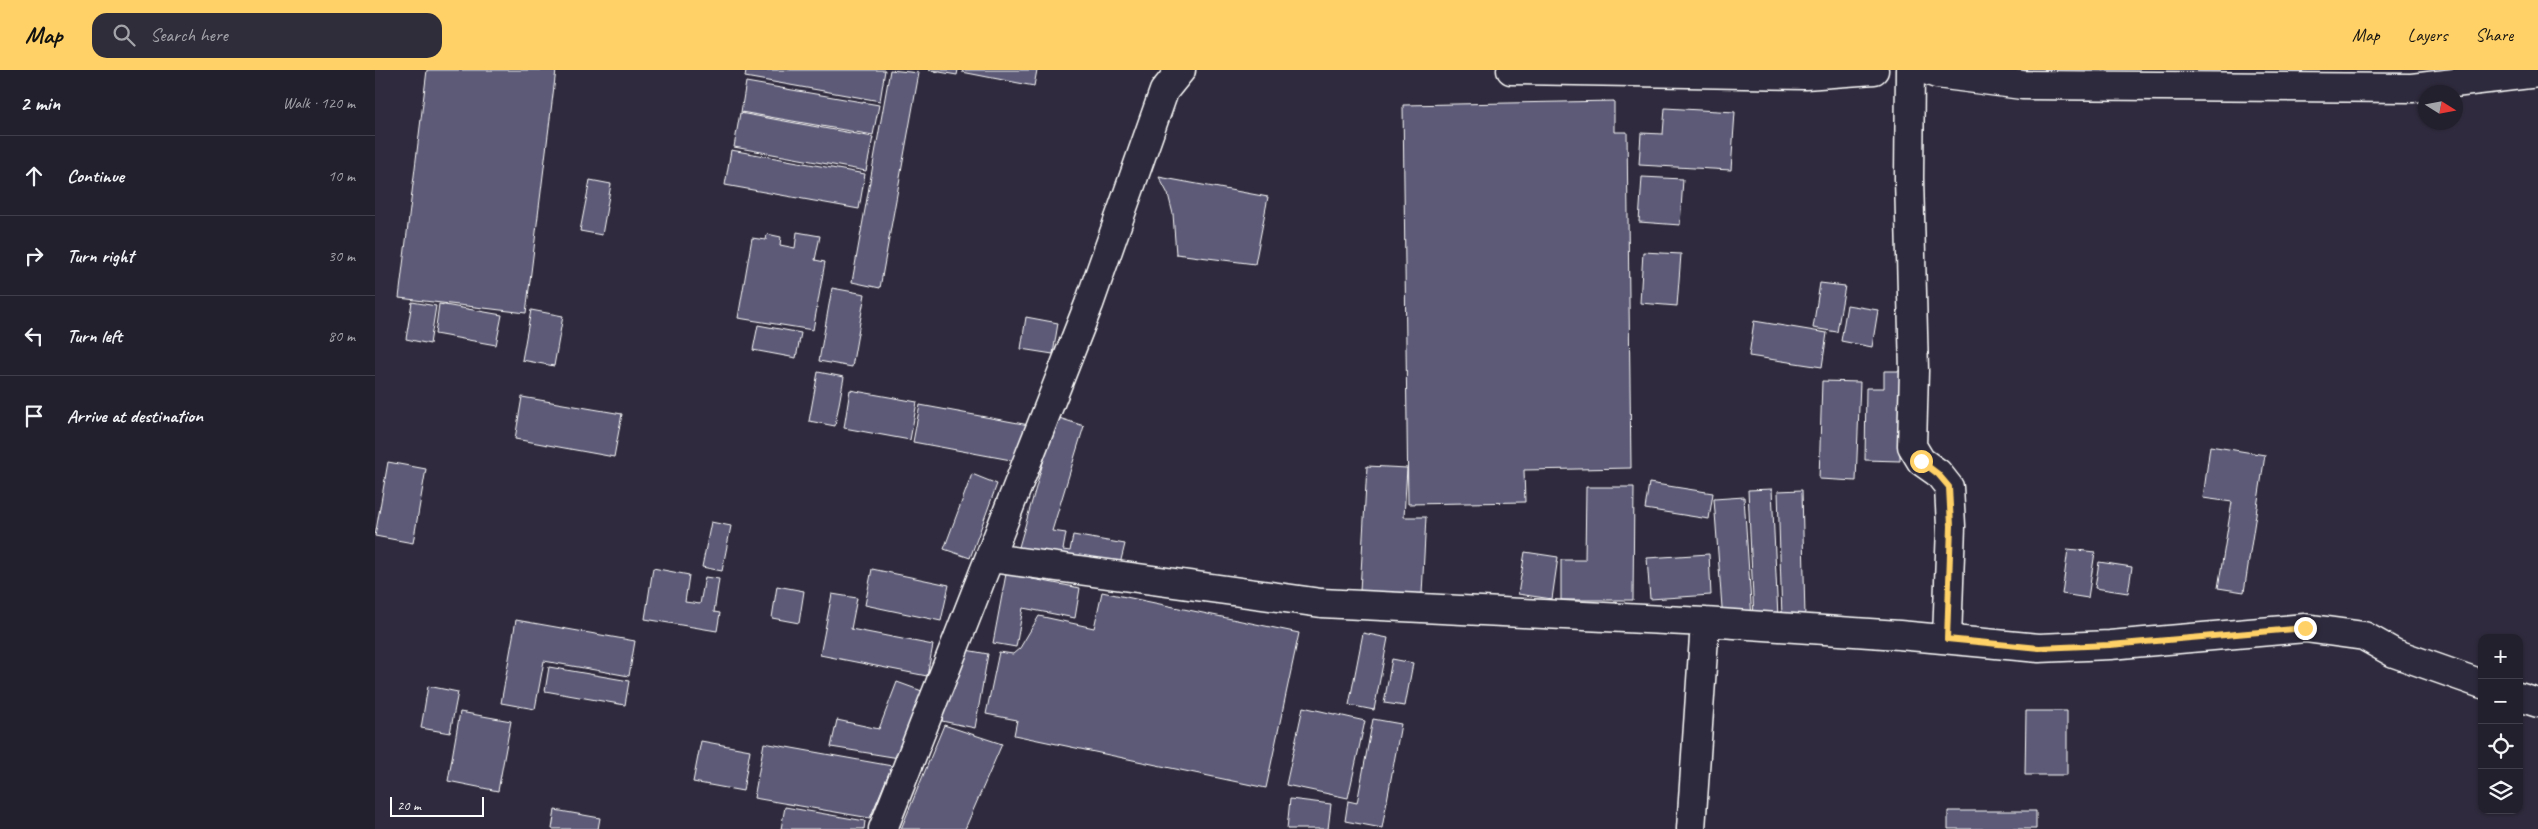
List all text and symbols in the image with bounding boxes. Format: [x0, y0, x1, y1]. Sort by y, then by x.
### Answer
search box [92, 13, 442, 58]
text: Map [25, 20, 62, 50]
icon: search [110, 21, 138, 49]
text: Search here [150, 23, 228, 47]
text: Map [2352, 24, 2380, 46]
text: Layers [2408, 24, 2447, 46]
text: Share [2475, 24, 2513, 46]
north arrow [2418, 85, 2463, 130]
text: 2 min [20, 90, 60, 116]
text: Walk · 120 m [283, 93, 355, 113]
icon: ahead [20, 162, 48, 190]
text: Continue [67, 164, 124, 188]
text: 10 m [328, 166, 355, 186]
icon: right [20, 242, 48, 270]
text: Turn right [67, 244, 134, 268]
text: 30 m [328, 246, 355, 266]
icon: left [20, 322, 48, 350]
text: Turn left [67, 324, 122, 348]
text: 80 m [328, 326, 355, 346]
icon: arrive [20, 402, 48, 430]
text: Arrive at destination [67, 404, 203, 428]
route start [1910, 450, 1933, 473]
route end [2294, 617, 2317, 640]
map controls [2478, 634, 2523, 814]
button: + [2478, 634, 2523, 679]
button: − [2478, 679, 2523, 724]
button: locate [2478, 724, 2523, 769]
button: layers [2478, 769, 2523, 814]
scale bar [390, 794, 484, 817]
text: 20 m [397, 797, 421, 814]

